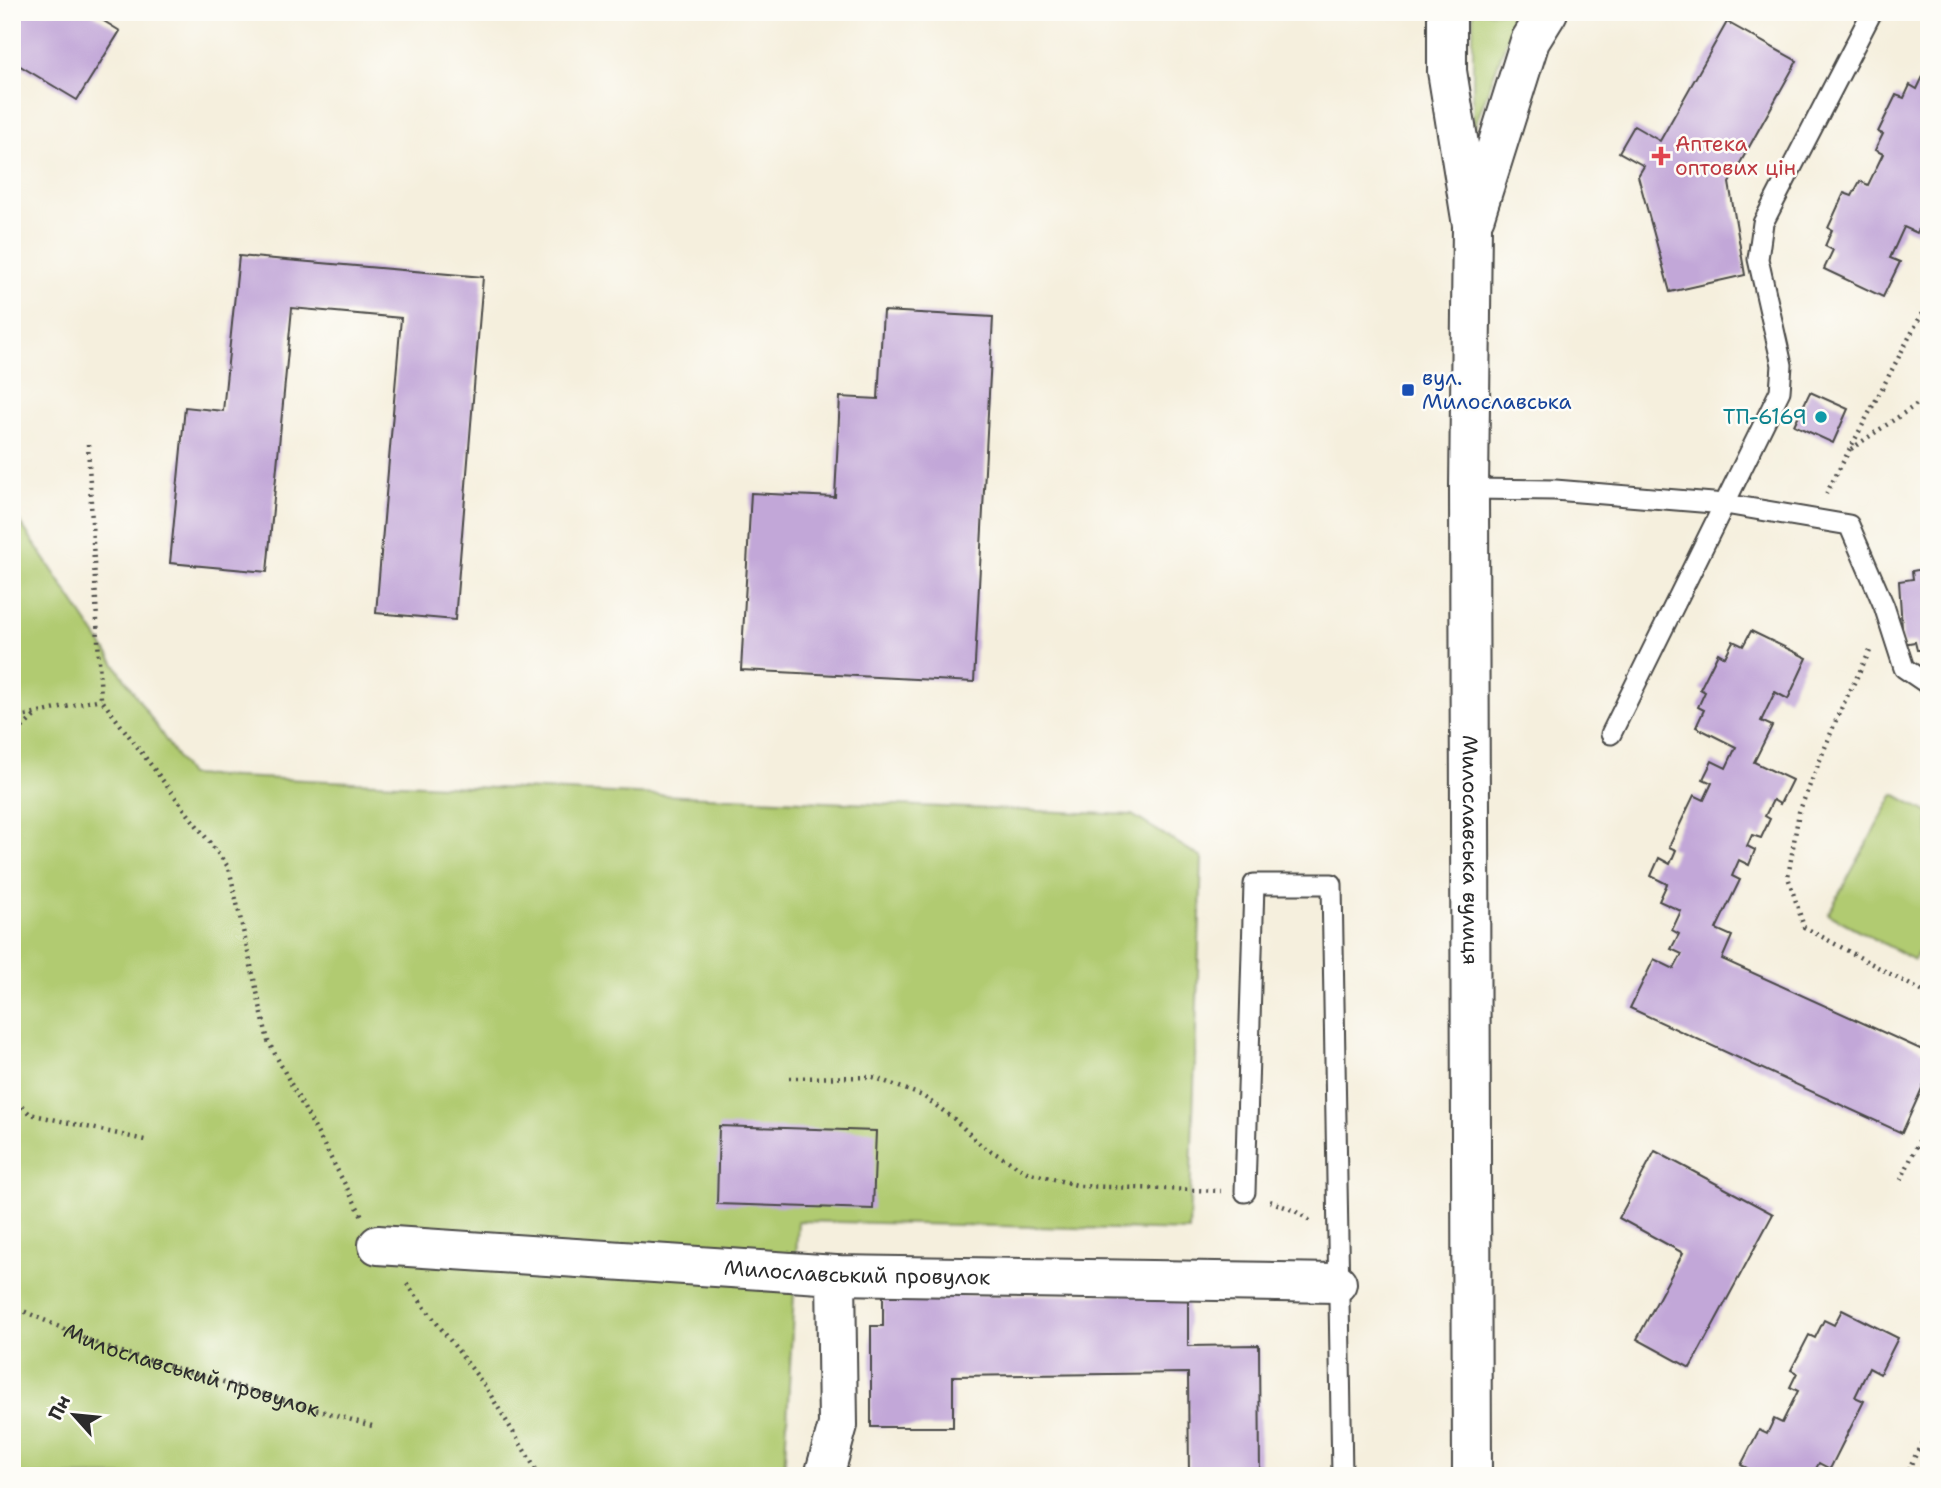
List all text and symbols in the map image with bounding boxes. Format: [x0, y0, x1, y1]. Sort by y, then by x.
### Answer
place label: Аптека оптових цін [1675, 130, 1796, 182]
marker: Аптека оптових цін [1653, 148, 1669, 164]
place label: вул. Милославська [1422, 364, 1572, 416]
marker: вул. Милославська [1400, 382, 1416, 398]
place label: ТП-6169 [1723, 403, 1807, 431]
marker: ТП-6169 [1813, 409, 1829, 425]
street label: Милославська вулиця [1456, 735, 1484, 965]
street label: Милославський провулок [723, 1254, 990, 1291]
street label: Милославський провулок [59, 1316, 322, 1424]
north arrow [38, 1380, 108, 1450]
text: Пн [42, 1391, 76, 1424]

